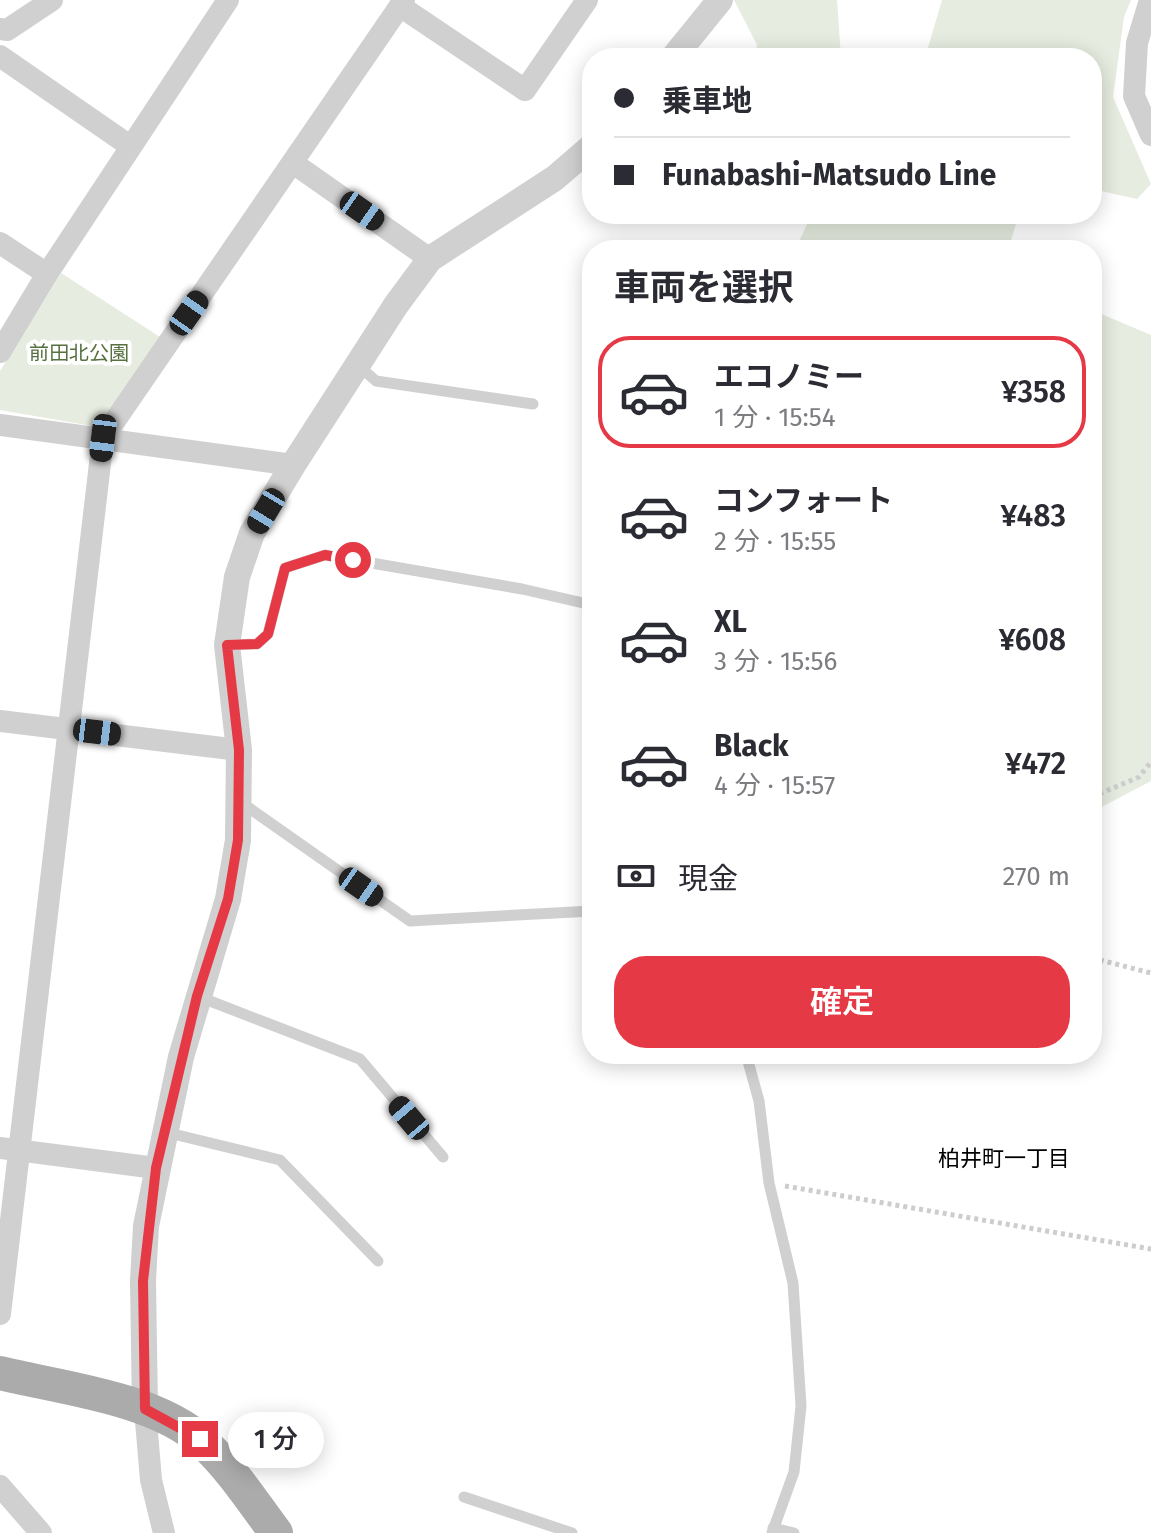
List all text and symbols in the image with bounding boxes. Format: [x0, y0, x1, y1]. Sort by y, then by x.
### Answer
text: 乗車地 [662, 83, 752, 119]
text: Funabashi-Matsudo Line [662, 157, 996, 193]
car [335, 187, 389, 235]
text: 車両を選択 [614, 266, 794, 310]
car [165, 286, 213, 340]
park label: 前田北公園 [29, 341, 129, 365]
icon: car [618, 356, 690, 428]
text: エコノミー [714, 359, 864, 395]
text: ¥358 [1001, 374, 1066, 410]
text: 1 分 · 15:54 [714, 402, 836, 433]
car [88, 413, 118, 463]
icon: car [618, 480, 690, 552]
text: コンフォート [714, 483, 893, 519]
car [243, 484, 289, 538]
text: ¥483 [1000, 498, 1066, 534]
text: 2 分 · 15:55 [714, 526, 836, 557]
route start [335, 542, 371, 578]
icon: car [618, 604, 690, 676]
text: XL [714, 604, 747, 640]
text: ¥608 [999, 622, 1066, 658]
text: 3 分 · 15:56 [714, 646, 837, 677]
car [72, 717, 122, 747]
icon: car [618, 728, 690, 800]
text: Black [714, 728, 789, 764]
text: ¥472 [1005, 746, 1066, 782]
text: 4 分 · 15:57 [714, 770, 835, 801]
icon: cash [614, 854, 658, 898]
text: 現金 [678, 861, 738, 897]
text: 270 m [1002, 861, 1070, 892]
car [334, 863, 388, 911]
button: 確定 [614, 956, 1070, 1048]
car [384, 1092, 434, 1144]
district label: 柏井町一丁目 [938, 1145, 1070, 1172]
callout: 1 分 [228, 1411, 324, 1467]
route end [182, 1421, 218, 1457]
text: 1 分 [254, 1424, 298, 1455]

